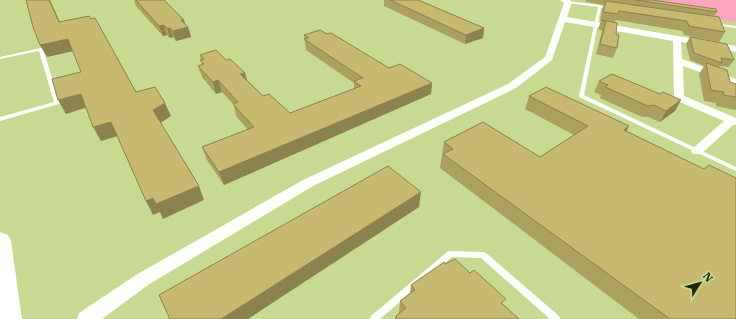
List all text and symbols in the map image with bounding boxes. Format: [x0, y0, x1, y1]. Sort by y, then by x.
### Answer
north arrow [680, 263, 720, 303]
text: N [700, 269, 716, 285]

